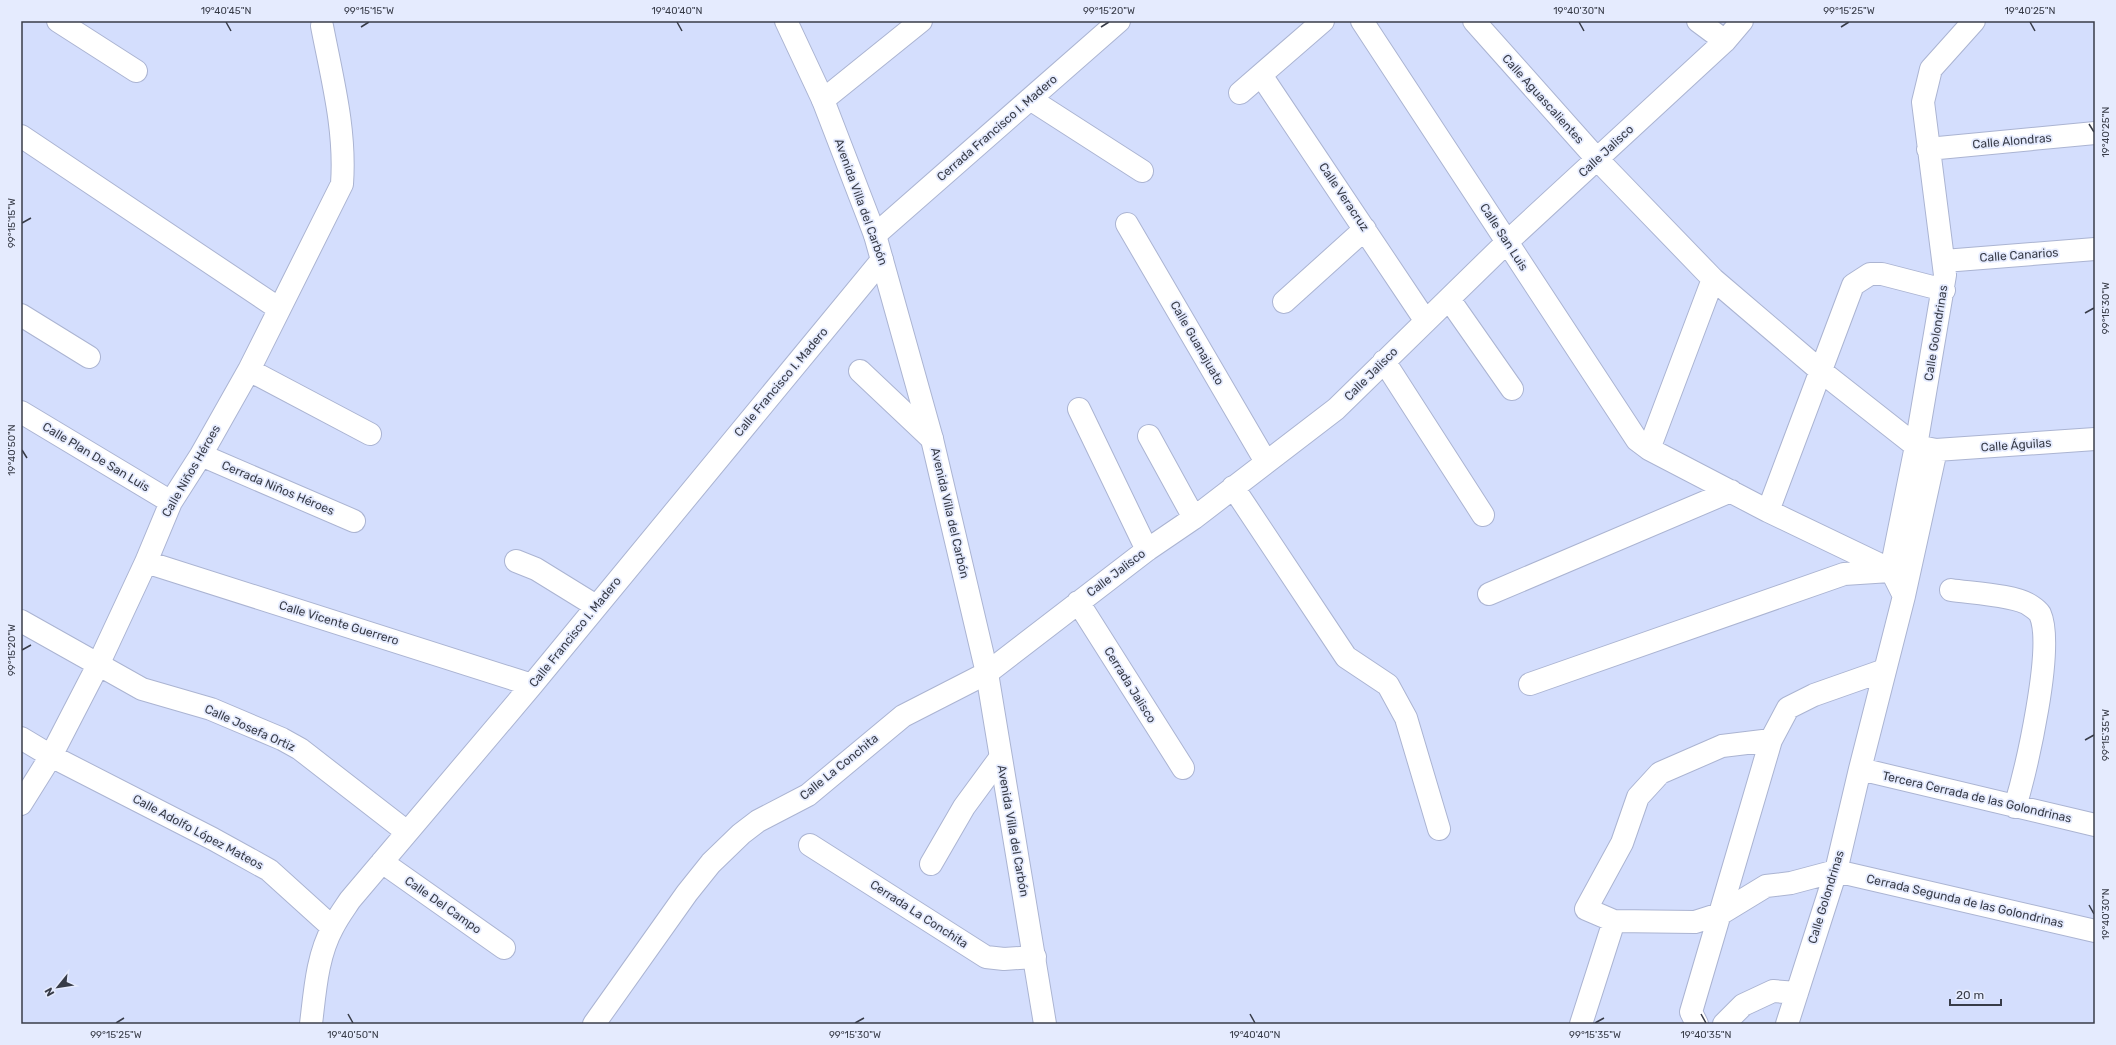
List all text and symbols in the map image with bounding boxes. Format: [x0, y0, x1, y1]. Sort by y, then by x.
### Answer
text: 19°40'45"N [201, 5, 251, 17]
text: 99°15'15"W [344, 5, 394, 17]
text: 19°40'40"N [651, 5, 703, 17]
text: 99°15'20"W [1083, 5, 1135, 17]
text: 19°40'30"N [1553, 5, 1605, 17]
text: 99°15'25"W [1823, 5, 1875, 17]
text: 19°40'25"N [2005, 5, 2055, 17]
street label: Calle Aguascalientes [1499, 51, 1587, 147]
street label: Cerrada Francisco I. Madero [934, 72, 1060, 184]
text: 19°40'25"N [2100, 107, 2112, 157]
street label: Calle Jalisco [1576, 122, 1636, 180]
street label: Calle Alondras [1972, 131, 2052, 151]
street label: Avenida Villa del Carbón [832, 137, 890, 267]
street label: Calle Veracruz [1316, 160, 1372, 234]
text: 99°15'15"W [6, 198, 18, 248]
street label: Calle San Luis [1477, 201, 1531, 273]
street label: Calle Canarios [1979, 245, 2059, 265]
text: 99°15'30"W [2100, 282, 2112, 334]
street label: Calle Golondrinas [1922, 284, 1950, 382]
street label: Calle Guanajuato [1167, 299, 1227, 388]
street label: Calle Francisco I. Madero [731, 325, 831, 439]
street label: Calle Jalisco [1341, 344, 1401, 404]
street label: Calle Plan De San Luis [40, 419, 152, 495]
street label: Calle Niños Héroes [159, 422, 223, 520]
text: 19°40'50"N [6, 424, 18, 476]
street label: Calle Águilas [1980, 436, 2052, 454]
street label: Avenida Villa del Carbón [928, 446, 972, 580]
street label: Cerrada Niños Héroes [220, 458, 336, 518]
street label: Calle Jalisco [1084, 546, 1148, 600]
street label: Calle Francisco I. Madero [526, 574, 624, 690]
street label: Calle Vicente Guerrero [277, 598, 401, 648]
text: 99°15'20"W [6, 624, 18, 676]
street label: Cerrada Jalisco [1101, 645, 1159, 726]
street label: Calle Josefa Ortiz [202, 702, 298, 754]
text: 99°15'35"W [2100, 709, 2112, 761]
street label: Calle La Conchita [797, 731, 881, 803]
street label: Avenida Villa del Carbón [994, 764, 1032, 898]
street label: Tercera Cerrada de las Golondrinas [1881, 768, 2073, 826]
street label: Calle Adolfo López Mateos [130, 792, 266, 872]
street label: Calle Golondrinas [1805, 849, 1847, 945]
street label: Cerrada Segunda de las Golondrinas [1865, 871, 2065, 931]
street label: Calle Del Campo [402, 873, 484, 937]
street label: Cerrada La Conchita [868, 877, 970, 951]
text: 19°40'30"N [2100, 888, 2112, 940]
north arrow [38, 967, 78, 1007]
scale bar [1950, 981, 2001, 1007]
text: N [42, 985, 57, 998]
text: 20 m [1956, 988, 1984, 1002]
text: 99°15'25"W [90, 1029, 142, 1041]
text: 19°40'50"N [327, 1029, 379, 1041]
text: 99°15'30"W [829, 1029, 881, 1041]
text: 19°40'40"N [1229, 1029, 1281, 1041]
text: 99°15'35"W [1569, 1029, 1621, 1041]
text: 19°40'35"N [1680, 1029, 1732, 1041]

